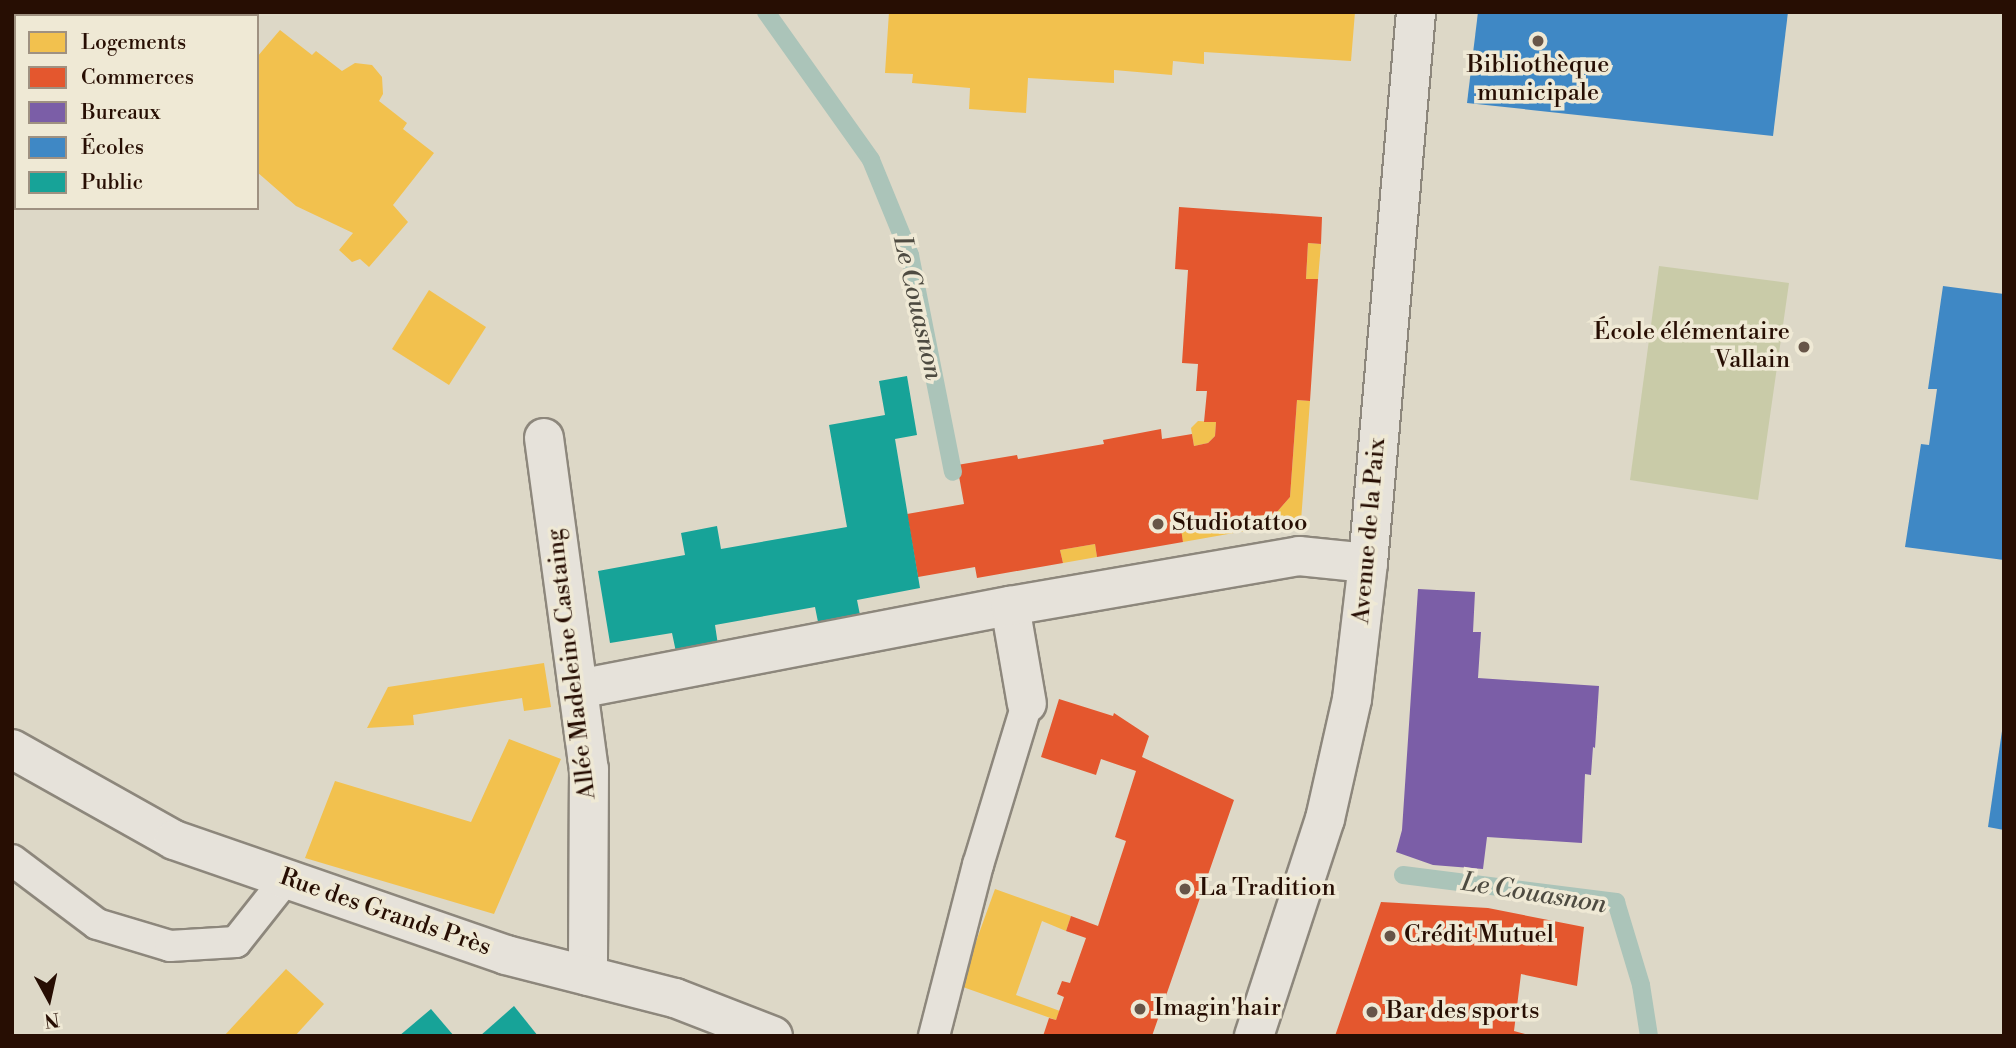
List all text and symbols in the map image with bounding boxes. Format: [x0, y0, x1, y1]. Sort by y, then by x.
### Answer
legend [14, 14, 259, 210]
text: Logements [81, 30, 186, 56]
marker: Bibliothèque municipale [1530, 33, 1546, 49]
place label: Bibliothèque municipale [1467, 52, 1609, 108]
text: Commerces [81, 65, 194, 91]
text: Bureaux [81, 100, 160, 126]
text: Écoles [81, 135, 144, 161]
text: Public [81, 170, 143, 196]
water label: Le Couasnon [885, 233, 949, 383]
place label: École élémentaire Vallain [1594, 319, 1790, 375]
marker: École élémentaire Vallain [1796, 339, 1812, 355]
street label: Avenue de la Paix [1348, 437, 1392, 625]
place label: Studiotattoo [1172, 510, 1308, 538]
marker: Studiotattoo [1150, 516, 1166, 532]
street label: Allée Madeleine Castaing [541, 527, 603, 801]
street label: Rue des Grands Près [276, 863, 494, 963]
water label: Le Couasnon [1459, 867, 1609, 921]
place label: La Tradition [1199, 875, 1336, 903]
marker: La Tradition [1177, 881, 1193, 897]
place label: Crédit Mutuel [1404, 922, 1554, 950]
marker: Crédit Mutuel [1382, 928, 1398, 944]
north arrow [14, 964, 84, 1034]
place label: Imagin'hair [1154, 995, 1281, 1023]
place label: Bar des sports [1386, 998, 1539, 1026]
marker: Imagin'hair [1132, 1001, 1148, 1017]
marker: Bar des sports [1364, 1004, 1380, 1020]
text: N [43, 1007, 61, 1033]

